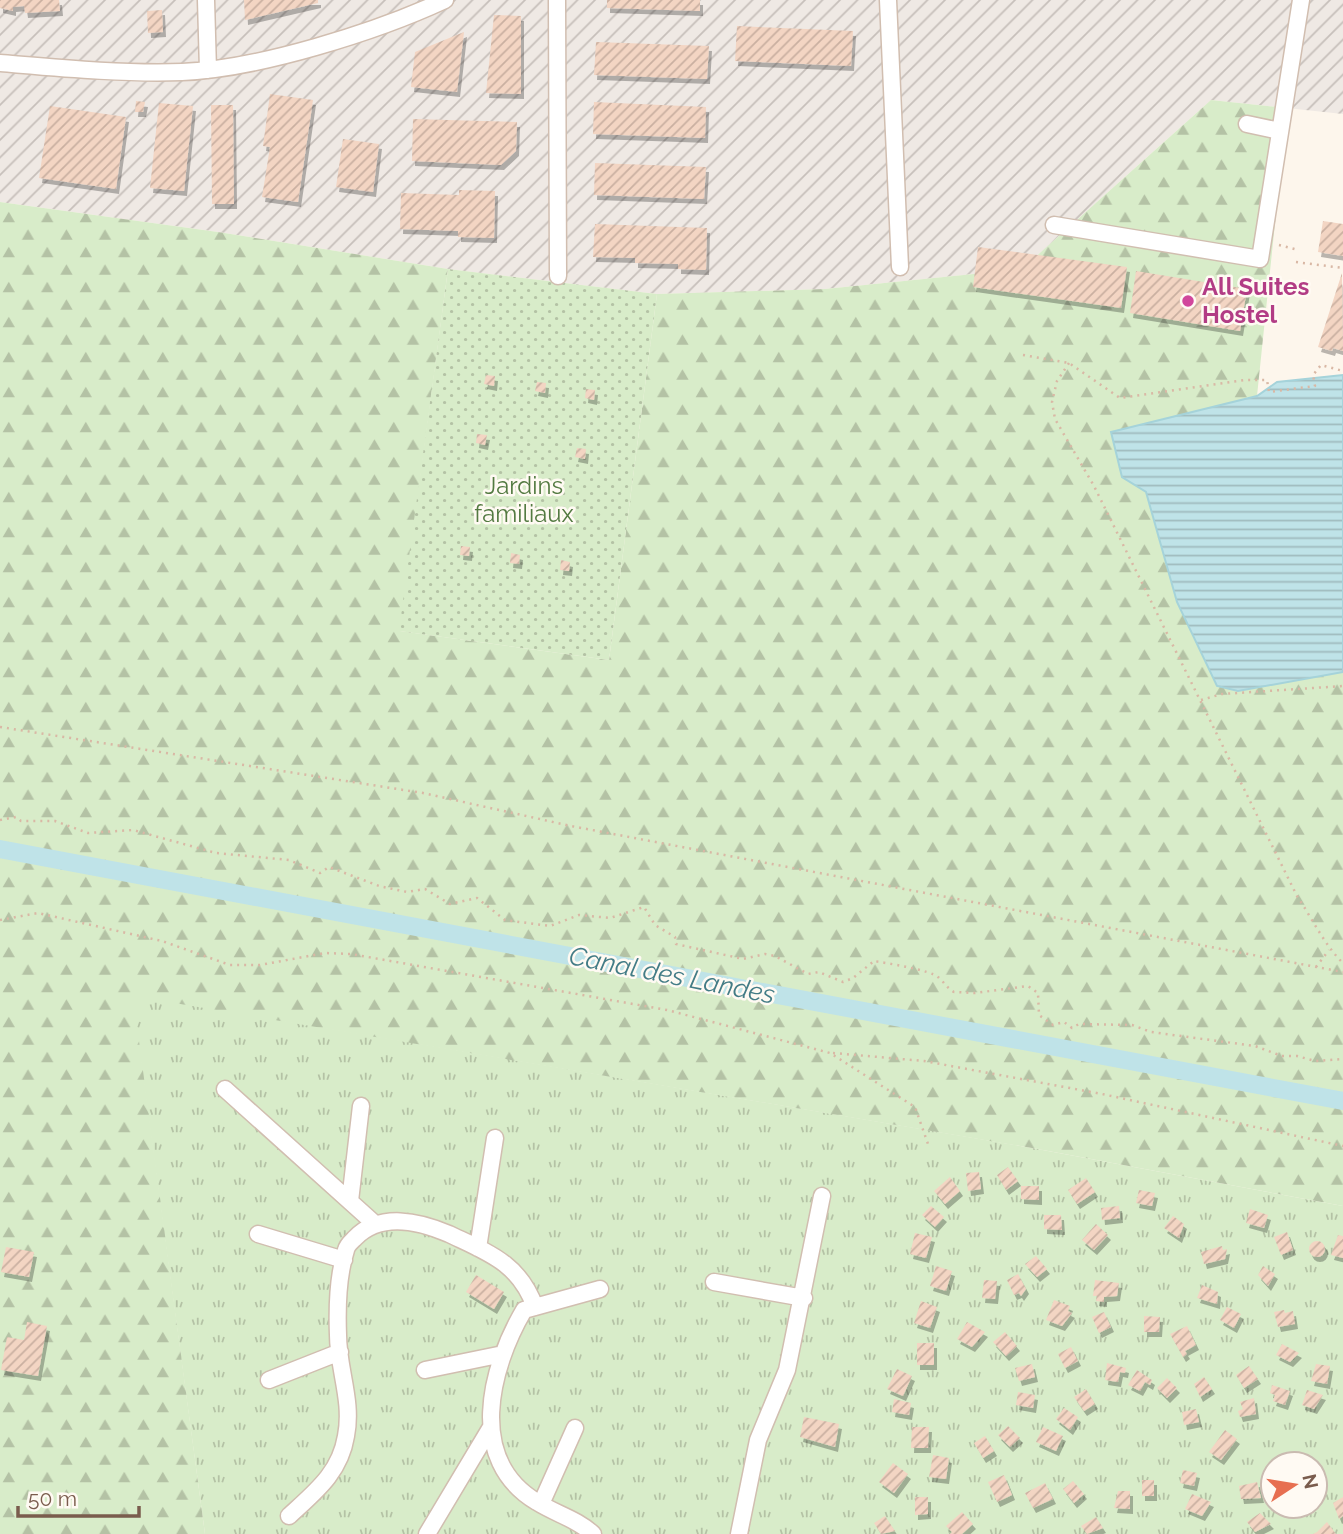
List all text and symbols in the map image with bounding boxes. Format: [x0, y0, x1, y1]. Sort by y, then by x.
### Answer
place label: All Suites Hostel [1202, 272, 1309, 329]
marker: All Suites Hostel [1180, 293, 1196, 309]
park label: Jardins familiaux [474, 471, 574, 528]
water label: Canal des Landes [567, 940, 777, 1010]
north arrow [1259, 1450, 1329, 1520]
text: N [1298, 1472, 1323, 1491]
scale bar [18, 1474, 138, 1518]
text: 50 m [28, 1486, 77, 1511]

